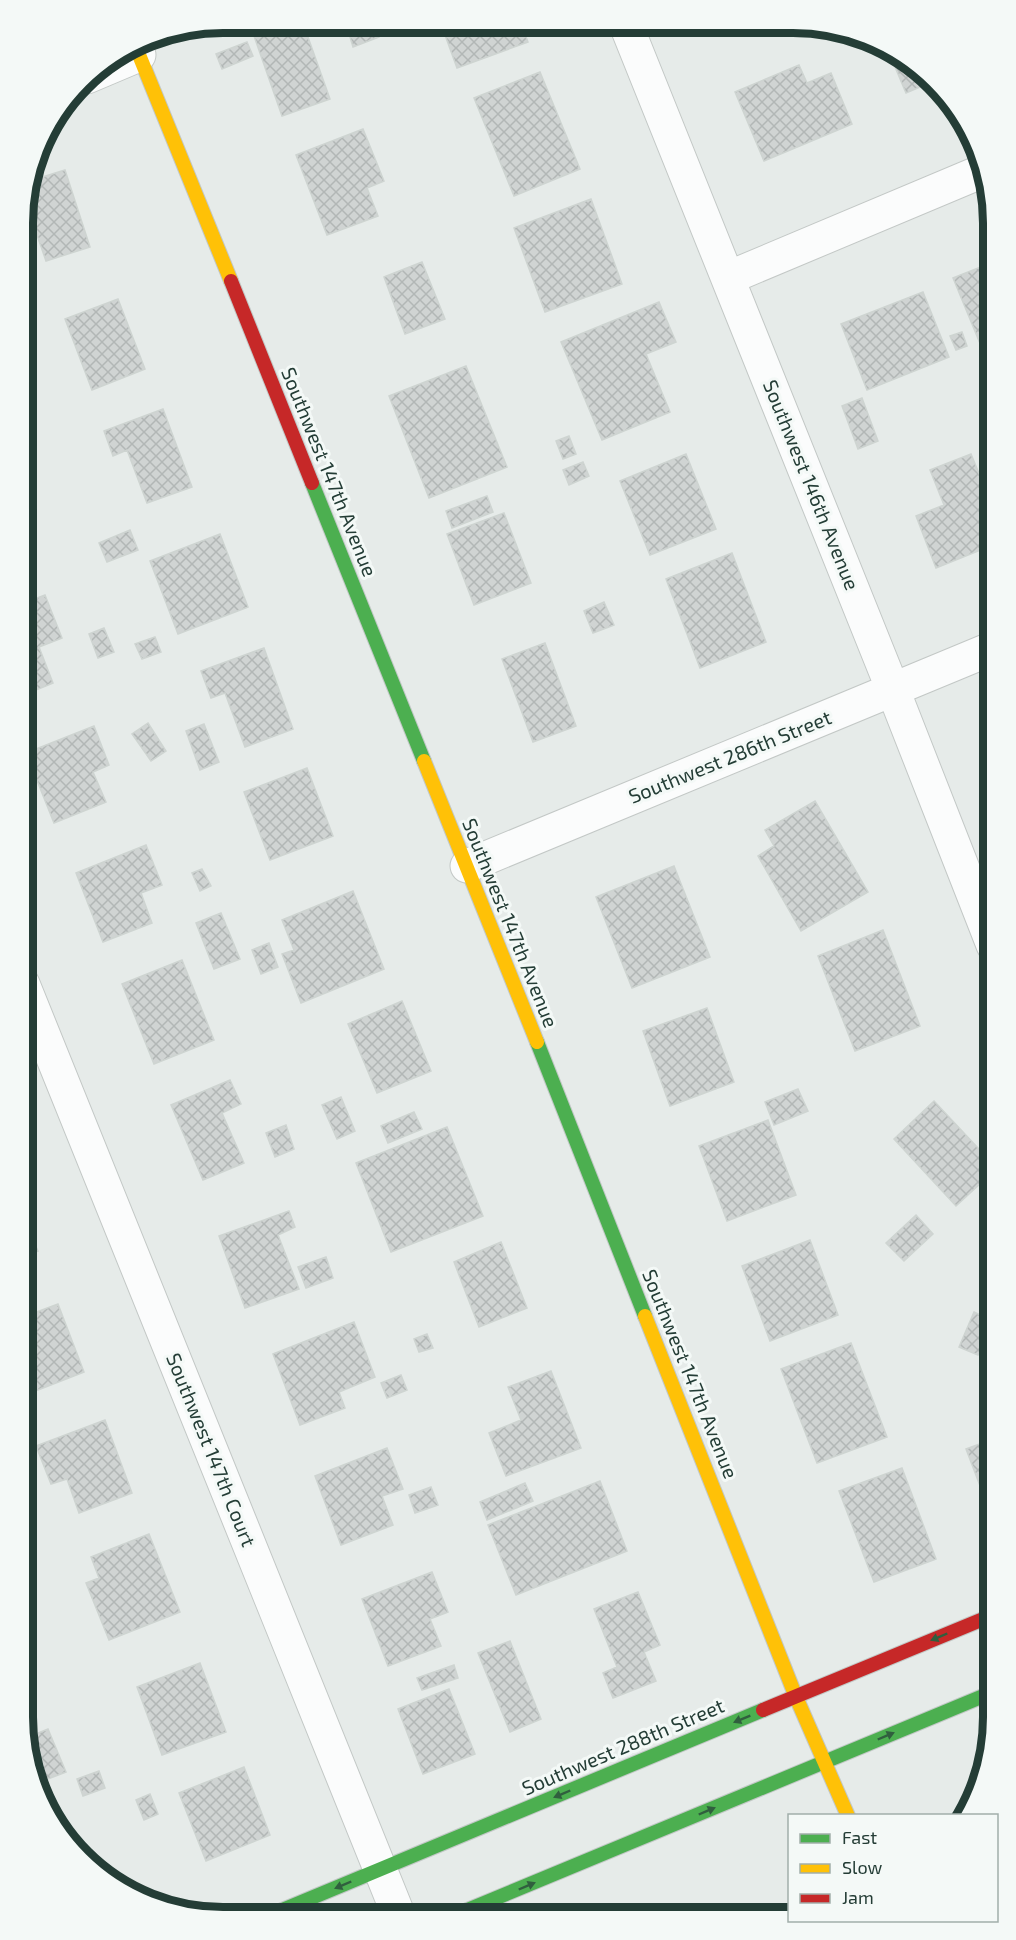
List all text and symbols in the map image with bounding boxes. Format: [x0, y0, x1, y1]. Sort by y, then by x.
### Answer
street label: Southwest 147th Avenue [277, 364, 383, 580]
street label: Southwest 146th Avenue [759, 376, 865, 593]
street label: Southwest 286th Street [625, 704, 835, 808]
street label: Southwest 147th Avenue [458, 815, 564, 1031]
street label: Southwest 147th Avenue [638, 1266, 744, 1482]
street label: Southwest 147th Court [162, 1349, 262, 1550]
one-way arrow [930, 1633, 948, 1643]
street label: Southwest 288th Street [518, 1692, 728, 1800]
one-way arrow [733, 1714, 751, 1724]
one-way arrow [878, 1731, 896, 1741]
one-way arrow [553, 1790, 571, 1799]
one-way arrow [698, 1806, 716, 1816]
legend [788, 1814, 998, 1922]
text: Fast [842, 1826, 877, 1848]
text: Slow [842, 1856, 883, 1878]
one-way arrow [334, 1880, 352, 1890]
one-way arrow [518, 1881, 536, 1891]
text: Jam [842, 1886, 874, 1908]

